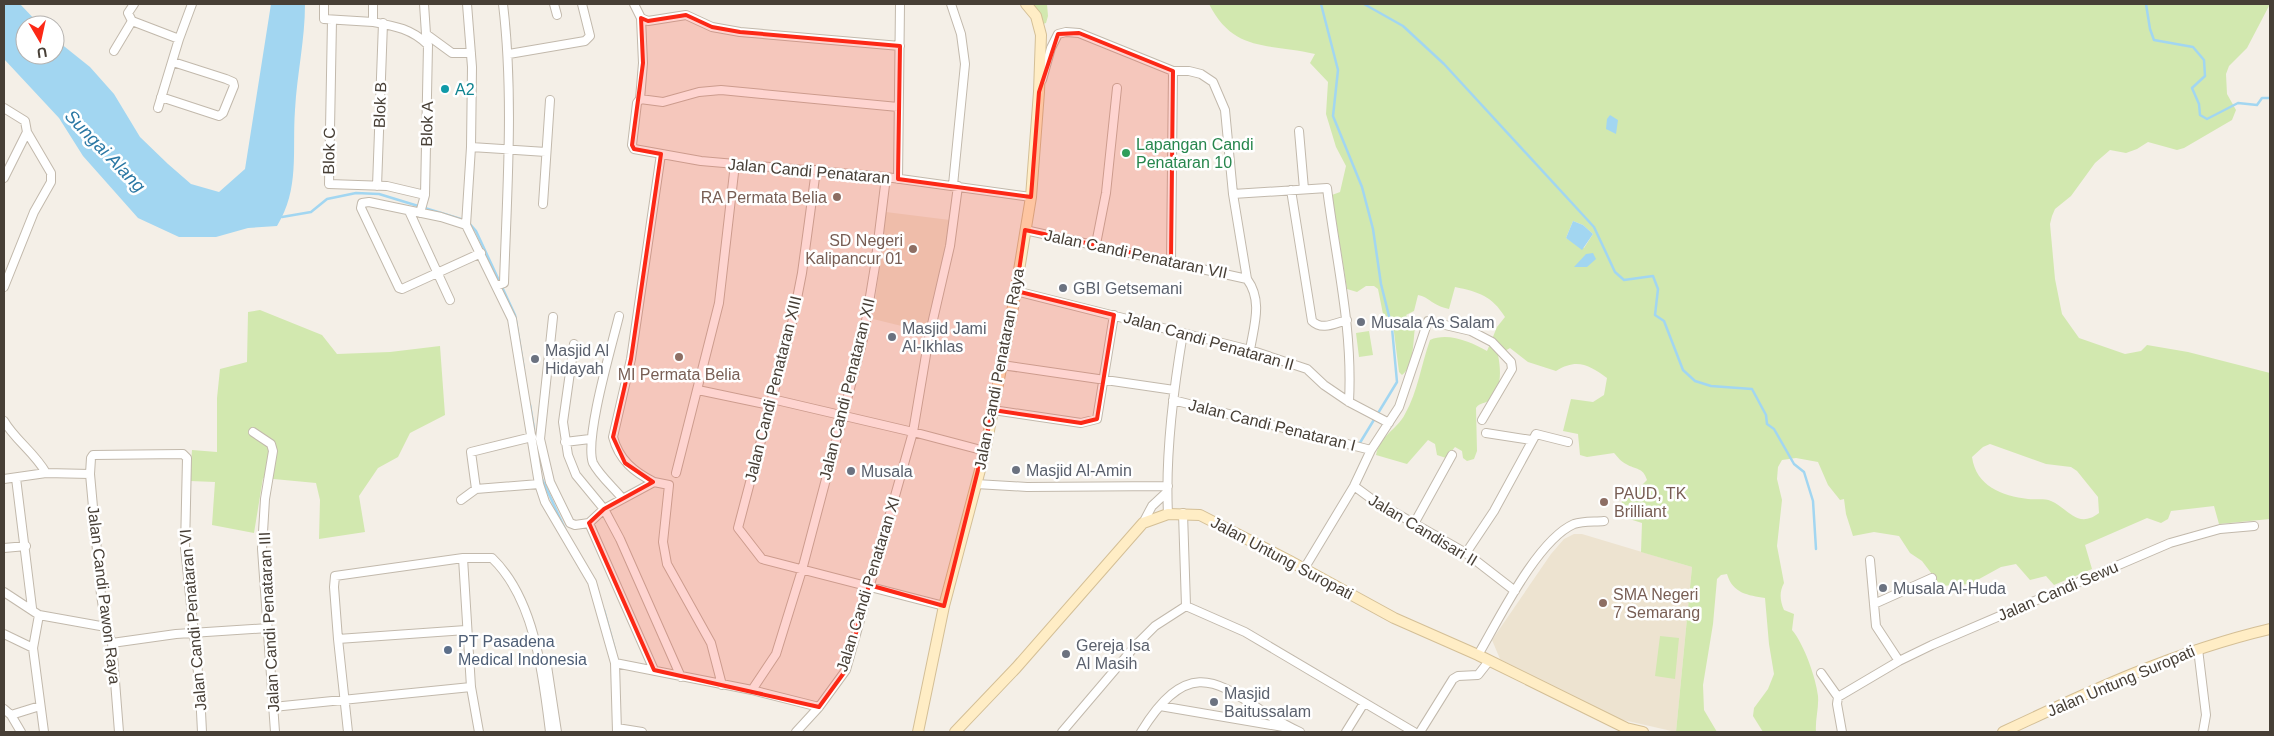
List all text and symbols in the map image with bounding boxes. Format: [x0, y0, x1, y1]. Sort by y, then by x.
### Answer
north arrow [15, 15, 65, 65]
text: U [36, 44, 48, 62]
place label: A2 [455, 81, 475, 98]
street label: Blok B [371, 82, 389, 128]
marker: A2 [439, 83, 451, 95]
street label: Blok A [418, 101, 436, 147]
water label: Sungai Alang [61, 106, 149, 196]
street label: Blok C [320, 127, 338, 175]
place label: Lapangan Candi Penataran 10 [1136, 136, 1253, 171]
marker: Lapangan Candi Penataran 10 [1120, 147, 1132, 159]
street label: Jalan Candi Penataran [727, 155, 891, 187]
place label: RA Permata Belia [701, 189, 827, 206]
marker: RA Permata Belia [831, 191, 843, 203]
street label: Jalan Candi Penataran VII [1043, 226, 1229, 282]
place label: SD Negeri Kalipancur 01 [805, 232, 903, 267]
marker: SD Negeri Kalipancur 01 [907, 243, 919, 255]
street label: Jalan Candi Penataran Raya [971, 267, 1027, 471]
place label: GBI Getsemani [1073, 280, 1182, 297]
marker: GBI Getsemani [1057, 282, 1069, 294]
street label: Jalan Candi Penataran XIII [742, 294, 804, 484]
street label: Jalan Candi Penataran XII [816, 296, 878, 482]
street label: Jalan Candi Penataran II [1122, 309, 1296, 373]
place label: Musala As Salam [1371, 314, 1495, 331]
marker: Musala As Salam [1355, 316, 1367, 328]
place label: Masjid Jami Al-Ikhlas [902, 320, 986, 355]
marker: Masjid Jami Al-Ikhlas [886, 331, 898, 343]
place label: Masjid Al Hidayah [545, 342, 609, 377]
marker: MI Permata Belia [673, 351, 685, 363]
marker: Masjid Al Hidayah [529, 353, 541, 365]
place label: MI Permata Belia [618, 366, 740, 383]
street label: Jalan Candi Penataran I [1187, 396, 1357, 454]
place label: Masjid Al-Amin [1026, 462, 1132, 479]
place label: Musala [861, 463, 913, 480]
marker: Masjid Al-Amin [1010, 464, 1022, 476]
marker: Musala [845, 465, 857, 477]
place label: PAUD, TK Brilliant [1614, 485, 1687, 520]
street label: Jalan Candisari II [1366, 491, 1480, 569]
street label: Jalan Candi Penataran XI [833, 494, 903, 674]
marker: PAUD, TK Brilliant [1598, 496, 1610, 508]
street label: Jalan Candi Pawon Raya [85, 505, 123, 685]
street label: Jalan Untung Suropati [1208, 513, 1356, 603]
street label: Jalan Candi Penataran VI [177, 528, 209, 712]
street label: Jalan Candi Penataran III [256, 531, 282, 713]
street label: Jalan Candi Sewu [1995, 558, 2121, 624]
place label: Musala Al-Huda [1893, 580, 2006, 597]
marker: Musala Al-Huda [1877, 582, 1889, 594]
place label: SMA Negeri 7 Semarang [1613, 586, 1700, 621]
marker: SMA Negeri 7 Semarang [1597, 597, 1609, 609]
place label: PT Pasadena Medical Indonesia [458, 633, 587, 668]
place label: Gereja Isa Al Masih [1076, 637, 1150, 672]
street label: Jalan Untung Suropati [2045, 642, 2197, 720]
marker: PT Pasadena Medical Indonesia [442, 644, 454, 656]
marker: Gereja Isa Al Masih [1060, 648, 1072, 660]
place label: Masjid Baitussalam [1224, 685, 1311, 720]
marker: Masjid Baitussalam [1208, 696, 1220, 708]

